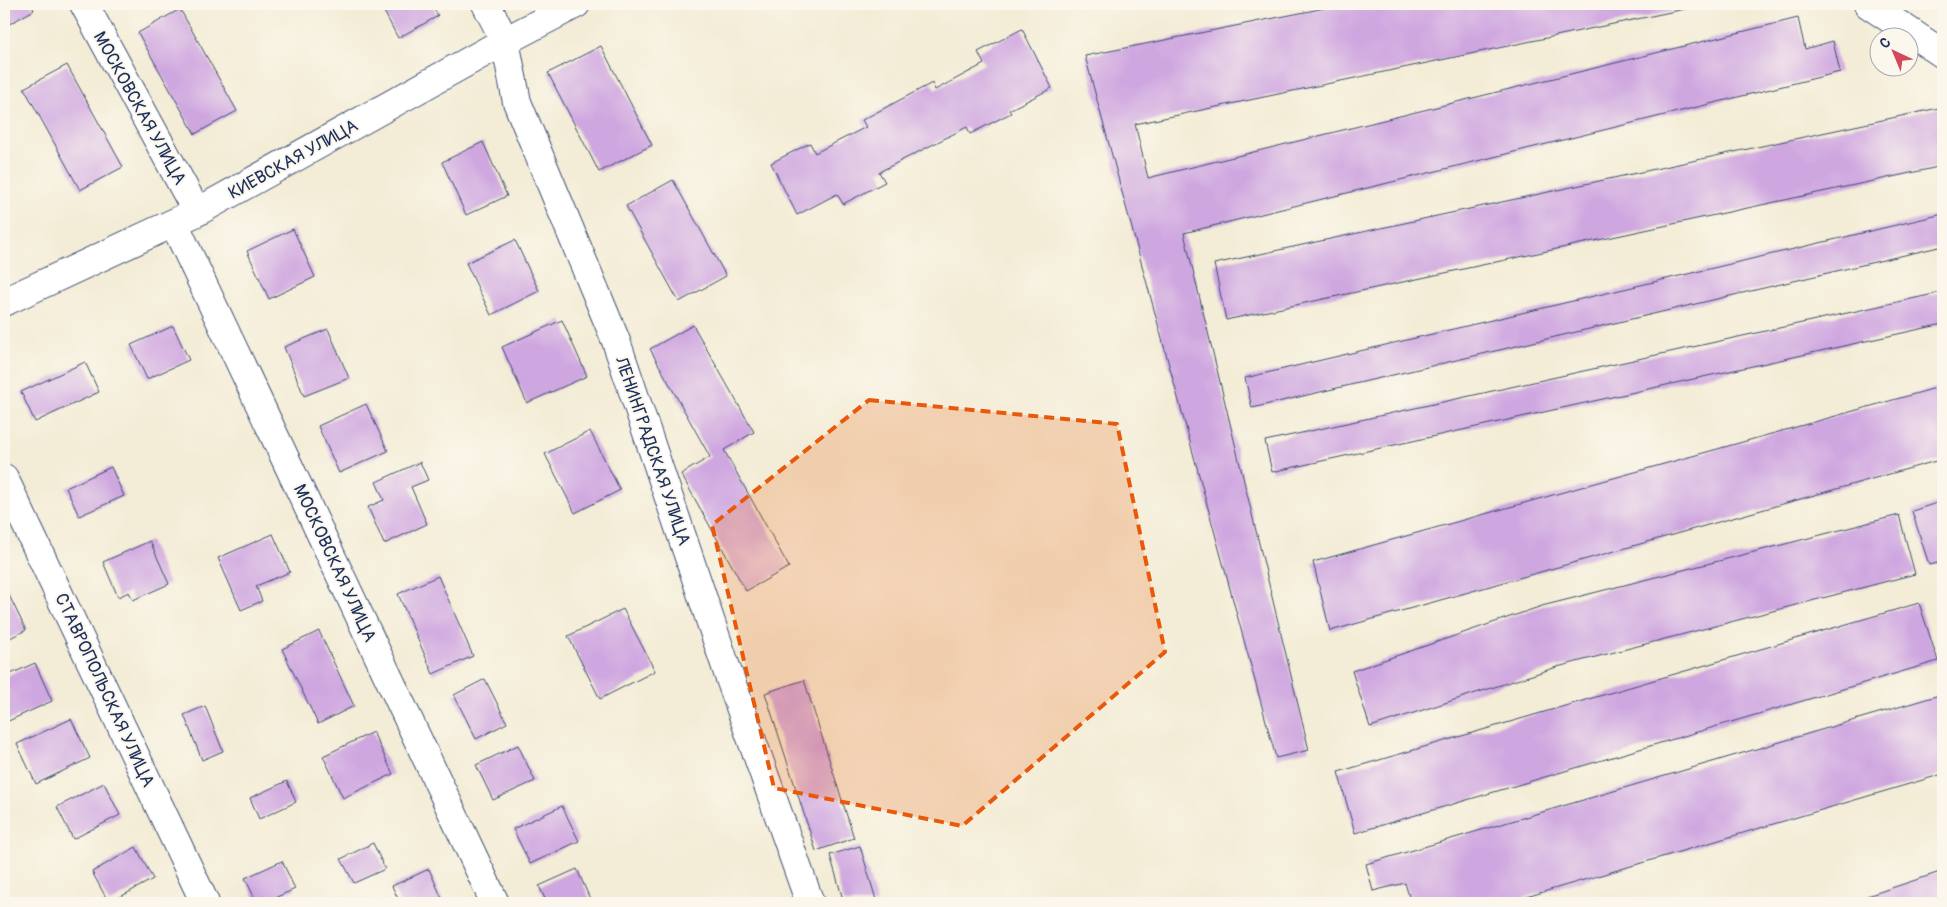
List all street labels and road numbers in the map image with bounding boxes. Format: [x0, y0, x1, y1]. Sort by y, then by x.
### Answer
street label: МОСКОВСКАЯ УЛИЦА [88, 28, 191, 189]
street label: КИЕВСКАЯ УЛИЦА [224, 114, 363, 205]
street label: ЛЕНИНГРАДСКАЯ УЛИЦА [609, 353, 696, 549]
street label: МОСКОВСКАЯ УЛИЦА [288, 481, 381, 646]
street label: СТАВРОПОЛЬСКАЯ УЛИЦА [49, 590, 160, 791]

